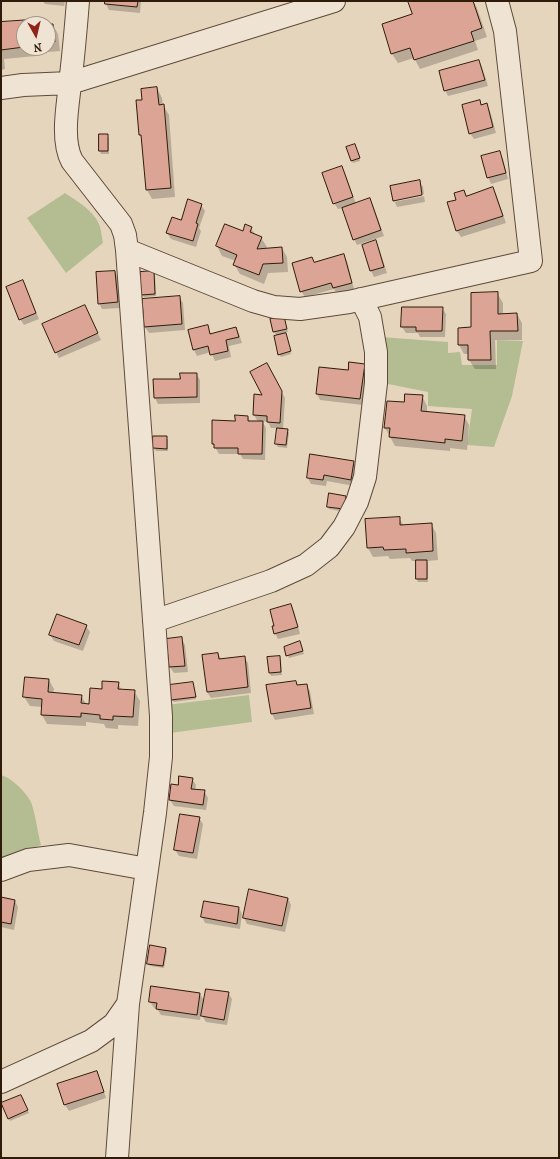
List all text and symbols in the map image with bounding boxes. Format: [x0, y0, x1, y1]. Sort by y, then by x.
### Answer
north arrow [16, 16, 56, 56]
text: N [33, 40, 43, 54]

